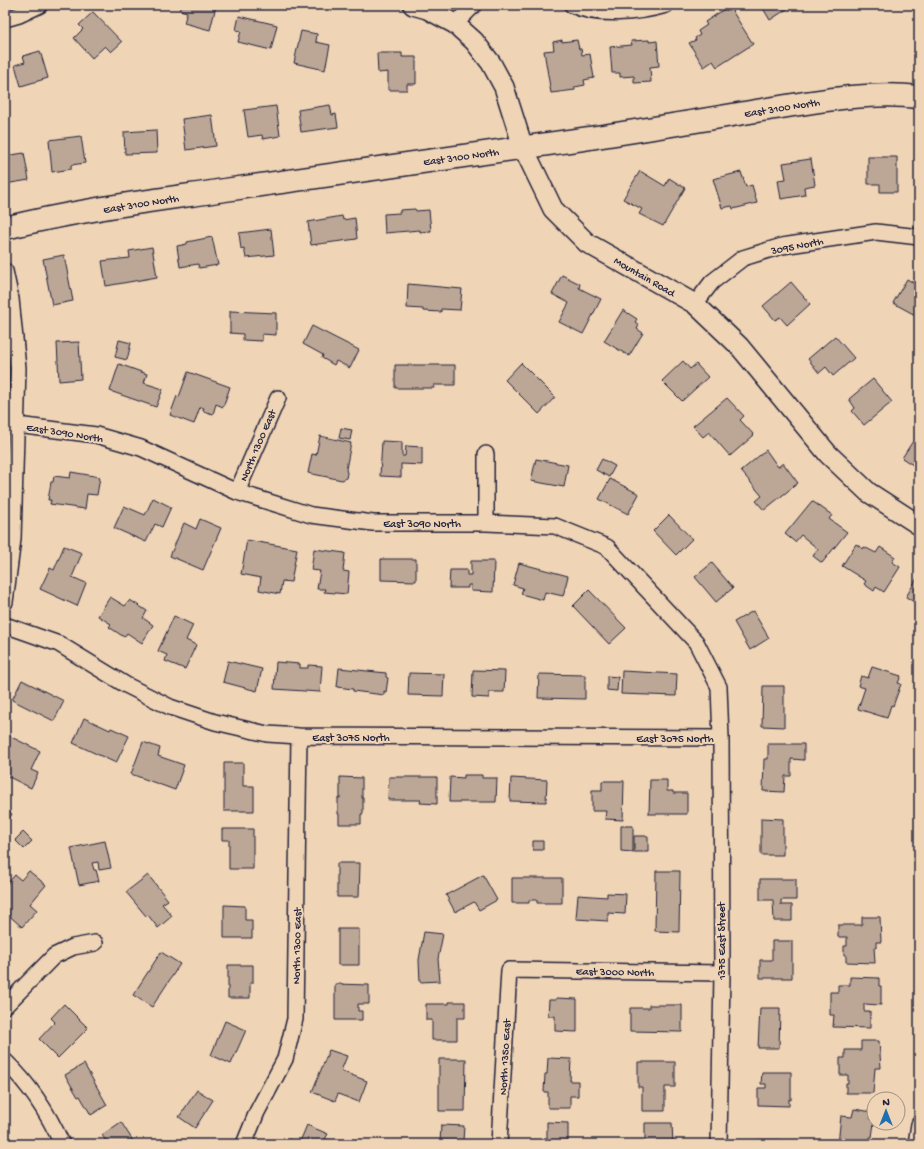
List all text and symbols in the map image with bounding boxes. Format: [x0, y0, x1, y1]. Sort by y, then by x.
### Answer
street label: East 3100 North [744, 97, 821, 121]
street label: East 3100 North [423, 147, 500, 169]
street label: East 3100 North [103, 193, 180, 217]
street label: 3095 North [769, 236, 825, 258]
street label: Mountain Road [611, 255, 678, 301]
street label: North 1300 East [238, 407, 280, 483]
street label: East 3090 North [25, 422, 104, 446]
street label: East 3090 North [383, 519, 461, 531]
street label: East 3075 North [312, 733, 390, 745]
street label: East 3075 North [636, 734, 714, 746]
street label: 1375 East Street [717, 901, 729, 981]
street label: North 1300 East [291, 906, 305, 984]
street label: East 3000 North [576, 966, 654, 980]
street label: North 1350 East [498, 1017, 514, 1095]
north arrow [866, 1091, 906, 1131]
text: N [882, 1097, 890, 1109]

